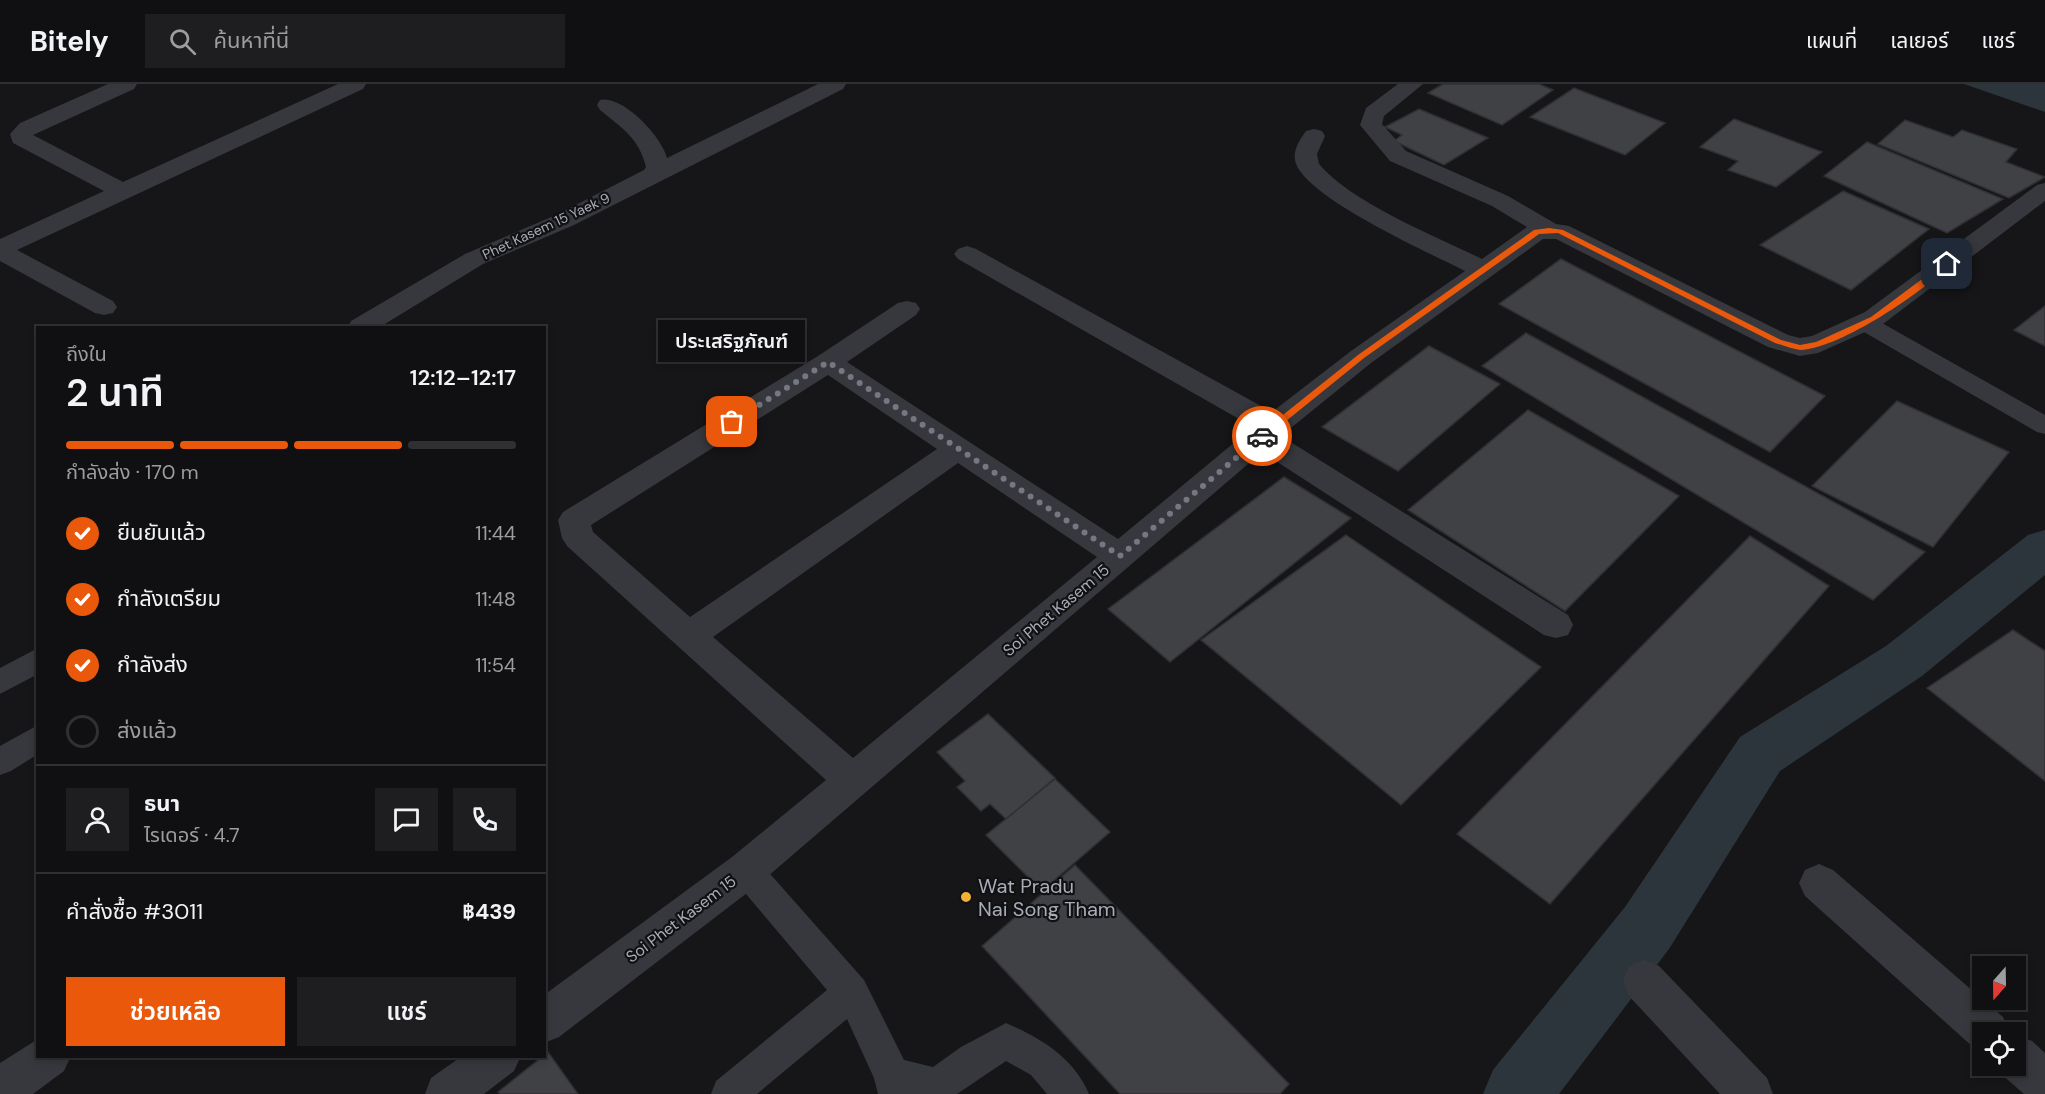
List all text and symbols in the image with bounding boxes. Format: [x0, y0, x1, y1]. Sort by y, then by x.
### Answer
search box [145, 14, 565, 68]
text: Bitely [30, 23, 109, 60]
icon: search [166, 25, 199, 58]
text: ค้นหาที่นี่ [214, 26, 289, 55]
text: แผนที่ [1806, 27, 1857, 55]
text: เลเยอร์ [1890, 27, 1949, 55]
text: แชร์ [1982, 27, 2015, 55]
street label: Phet Kasem 15 Yaek 9 [479, 188, 613, 263]
pin [1921, 238, 1972, 289]
icon: home [1930, 247, 1963, 280]
callout: ประเสริฐภัณฑ์ [658, 320, 806, 362]
text: ประเสริฐภัณฑ์ [675, 328, 788, 354]
text: ถึงใน [66, 341, 107, 367]
text: 12:12–12:17 [410, 363, 516, 392]
text: 2 นาที [66, 367, 164, 418]
pin [706, 396, 757, 447]
icon: bag [715, 405, 748, 438]
courier [1232, 406, 1292, 466]
icon: car [1246, 420, 1279, 453]
text: กำลังส่ง · 170 m [66, 459, 199, 485]
icon: check [66, 517, 99, 550]
text: ยืนยันแล้ว [117, 518, 206, 547]
text: 11:44 [475, 520, 516, 546]
street label: Soi Phet Kasem 15 [998, 559, 1114, 661]
icon: check [66, 583, 99, 616]
text: กำลังเตรียม [117, 584, 221, 613]
text: 11:48 [475, 586, 516, 612]
icon: check [66, 649, 99, 682]
text: กำลังส่ง [117, 650, 188, 679]
text: 11:54 [475, 652, 516, 678]
text: ส่งแล้ว [117, 716, 177, 745]
button: person [66, 788, 129, 851]
button: chat [375, 788, 438, 851]
button: phone [453, 788, 516, 851]
text: ธนา [144, 789, 180, 818]
text: ไรเดอร์ · 4.7 [144, 822, 240, 848]
street label: Soi Phet Kasem 15 [622, 871, 740, 967]
place label: Wat Pradu Nai Song Tham [978, 873, 1116, 922]
marker: Wat Pradu Nai Song Tham [959, 890, 973, 904]
text: คำสั่งซื้อ #3011 [66, 897, 203, 926]
text: ฿439 [462, 897, 516, 926]
north arrow [1972, 956, 2026, 1010]
map controls [1972, 956, 2026, 1076]
button: ช่วยเหลือ [66, 977, 285, 1046]
button: แชร์ [297, 977, 516, 1046]
button: locate [1972, 1022, 2026, 1076]

